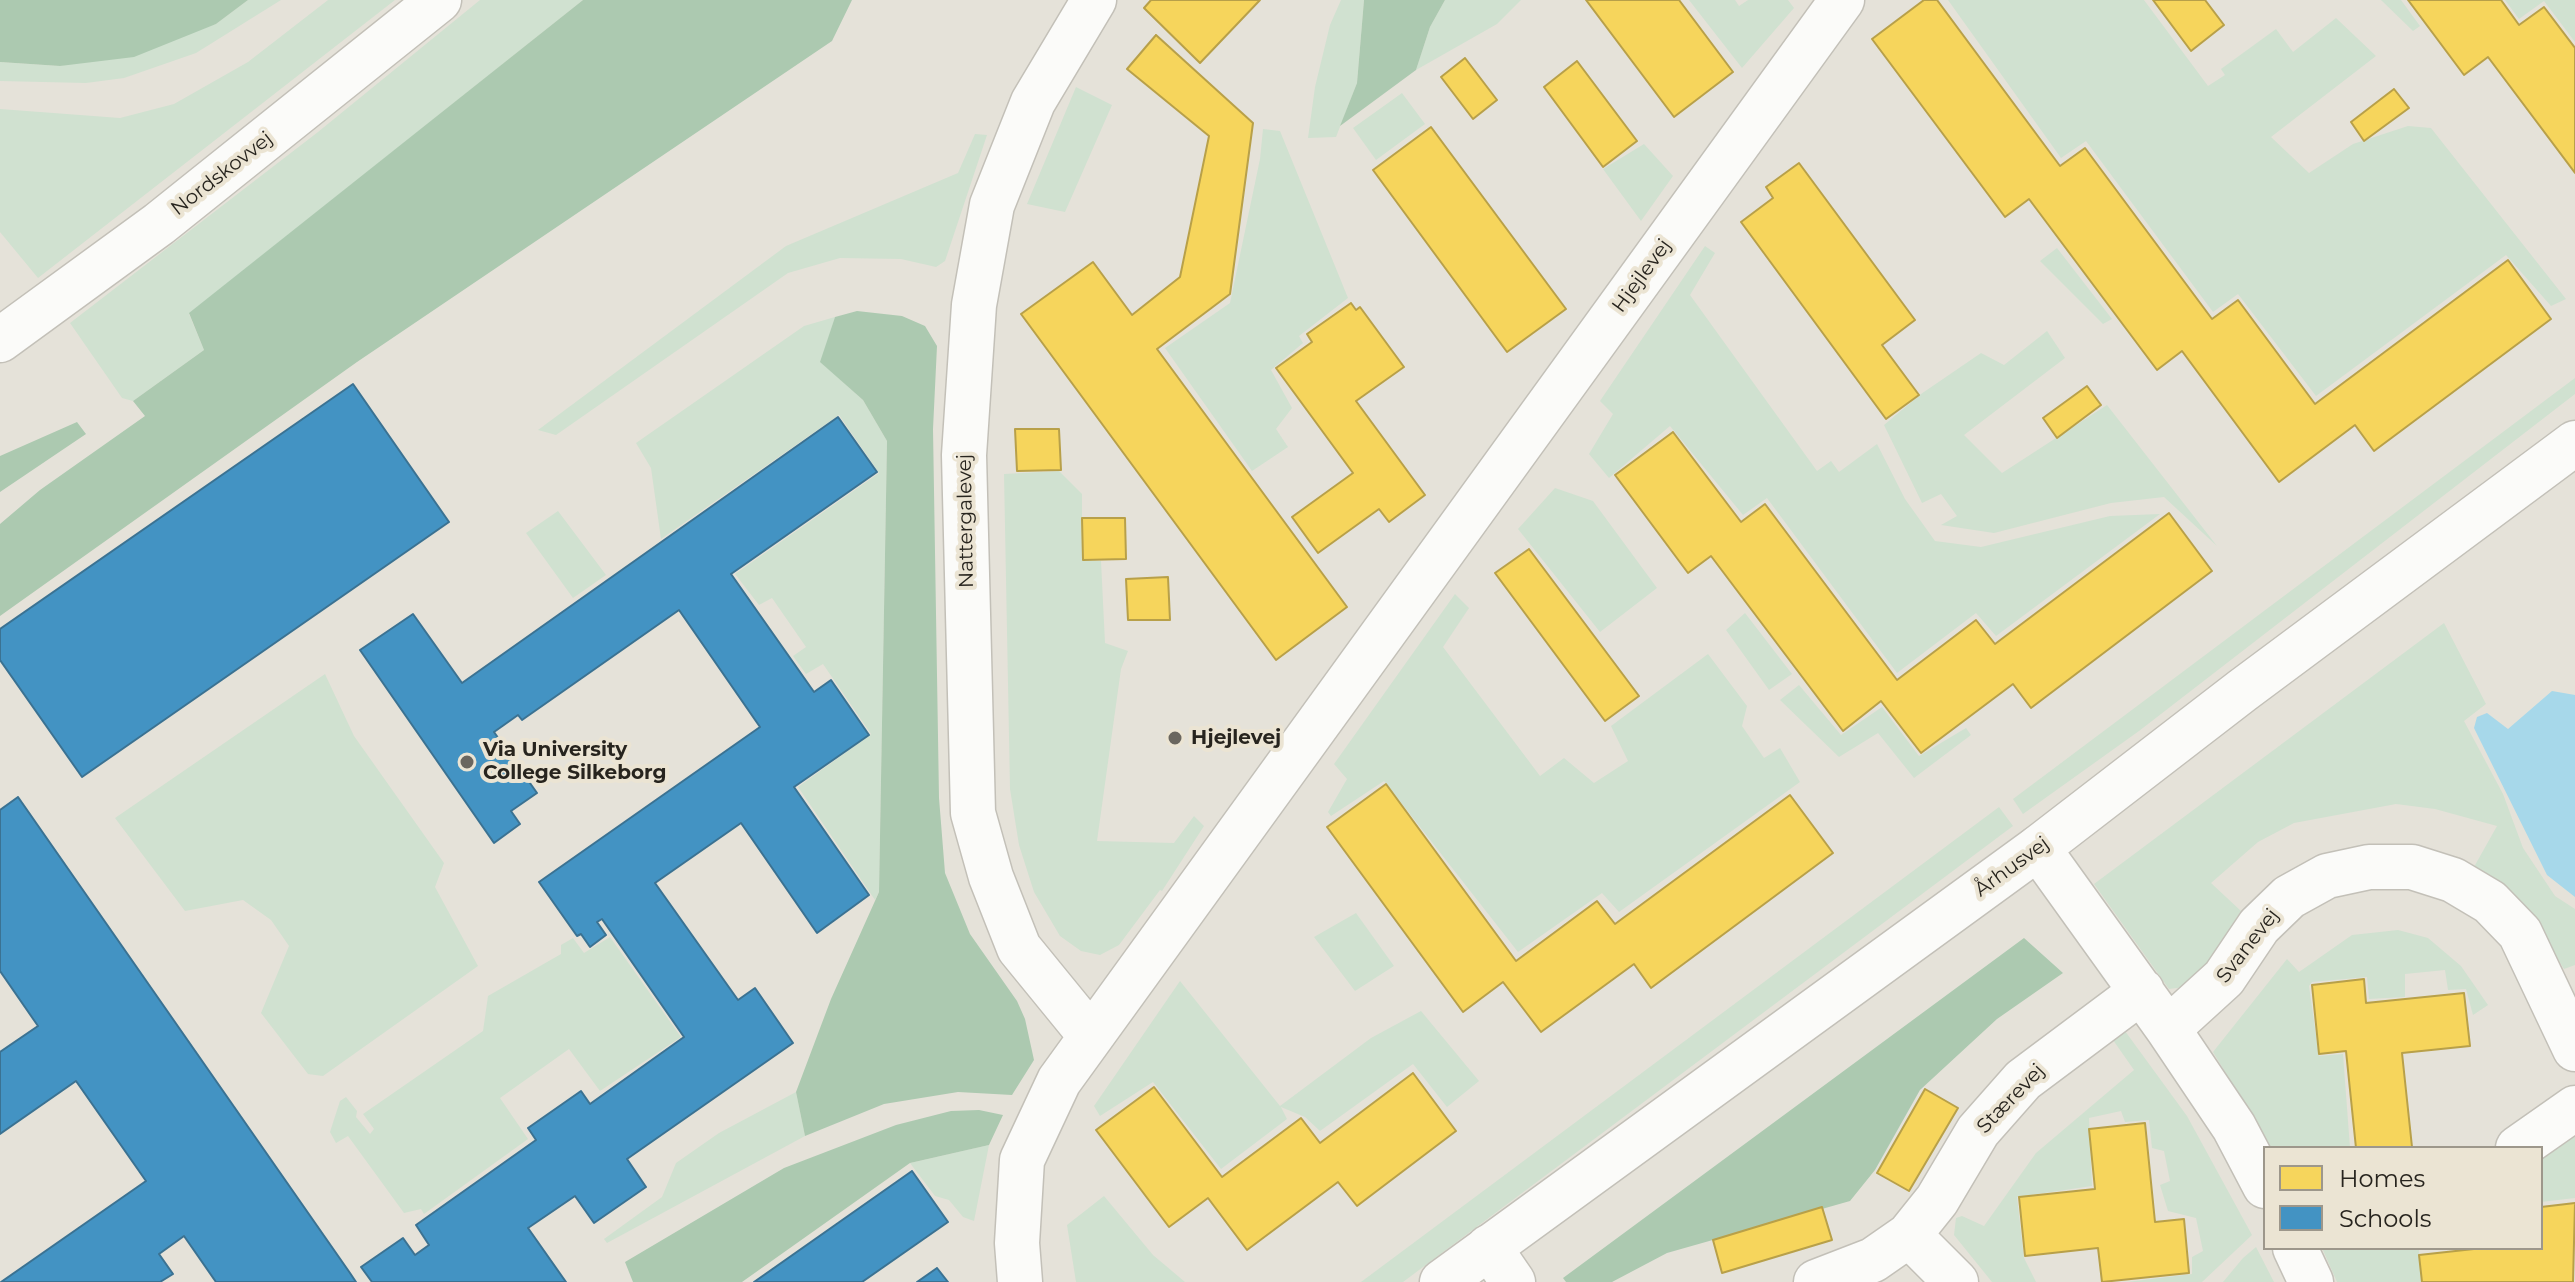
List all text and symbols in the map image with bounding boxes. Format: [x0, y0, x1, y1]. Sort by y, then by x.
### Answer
street label: Nordskovvej [166, 127, 278, 221]
street label: Hjejlevej [1607, 235, 1677, 317]
street label: Nattergalevej [953, 454, 979, 588]
place label: Hjejlevej [1191, 726, 1281, 750]
marker: Hjejlevej [1166, 729, 1184, 747]
place label: Via University College Silkeborg [483, 738, 667, 785]
marker: Via University College Silkeborg [458, 753, 476, 771]
street label: Århusvej [1970, 832, 2054, 902]
street label: Svanevej [2212, 904, 2284, 988]
street label: Stærevej [1972, 1059, 2050, 1139]
legend [2263, 1146, 2543, 1250]
text: Homes [2339, 1164, 2425, 1193]
text: Schools [2339, 1204, 2432, 1233]

